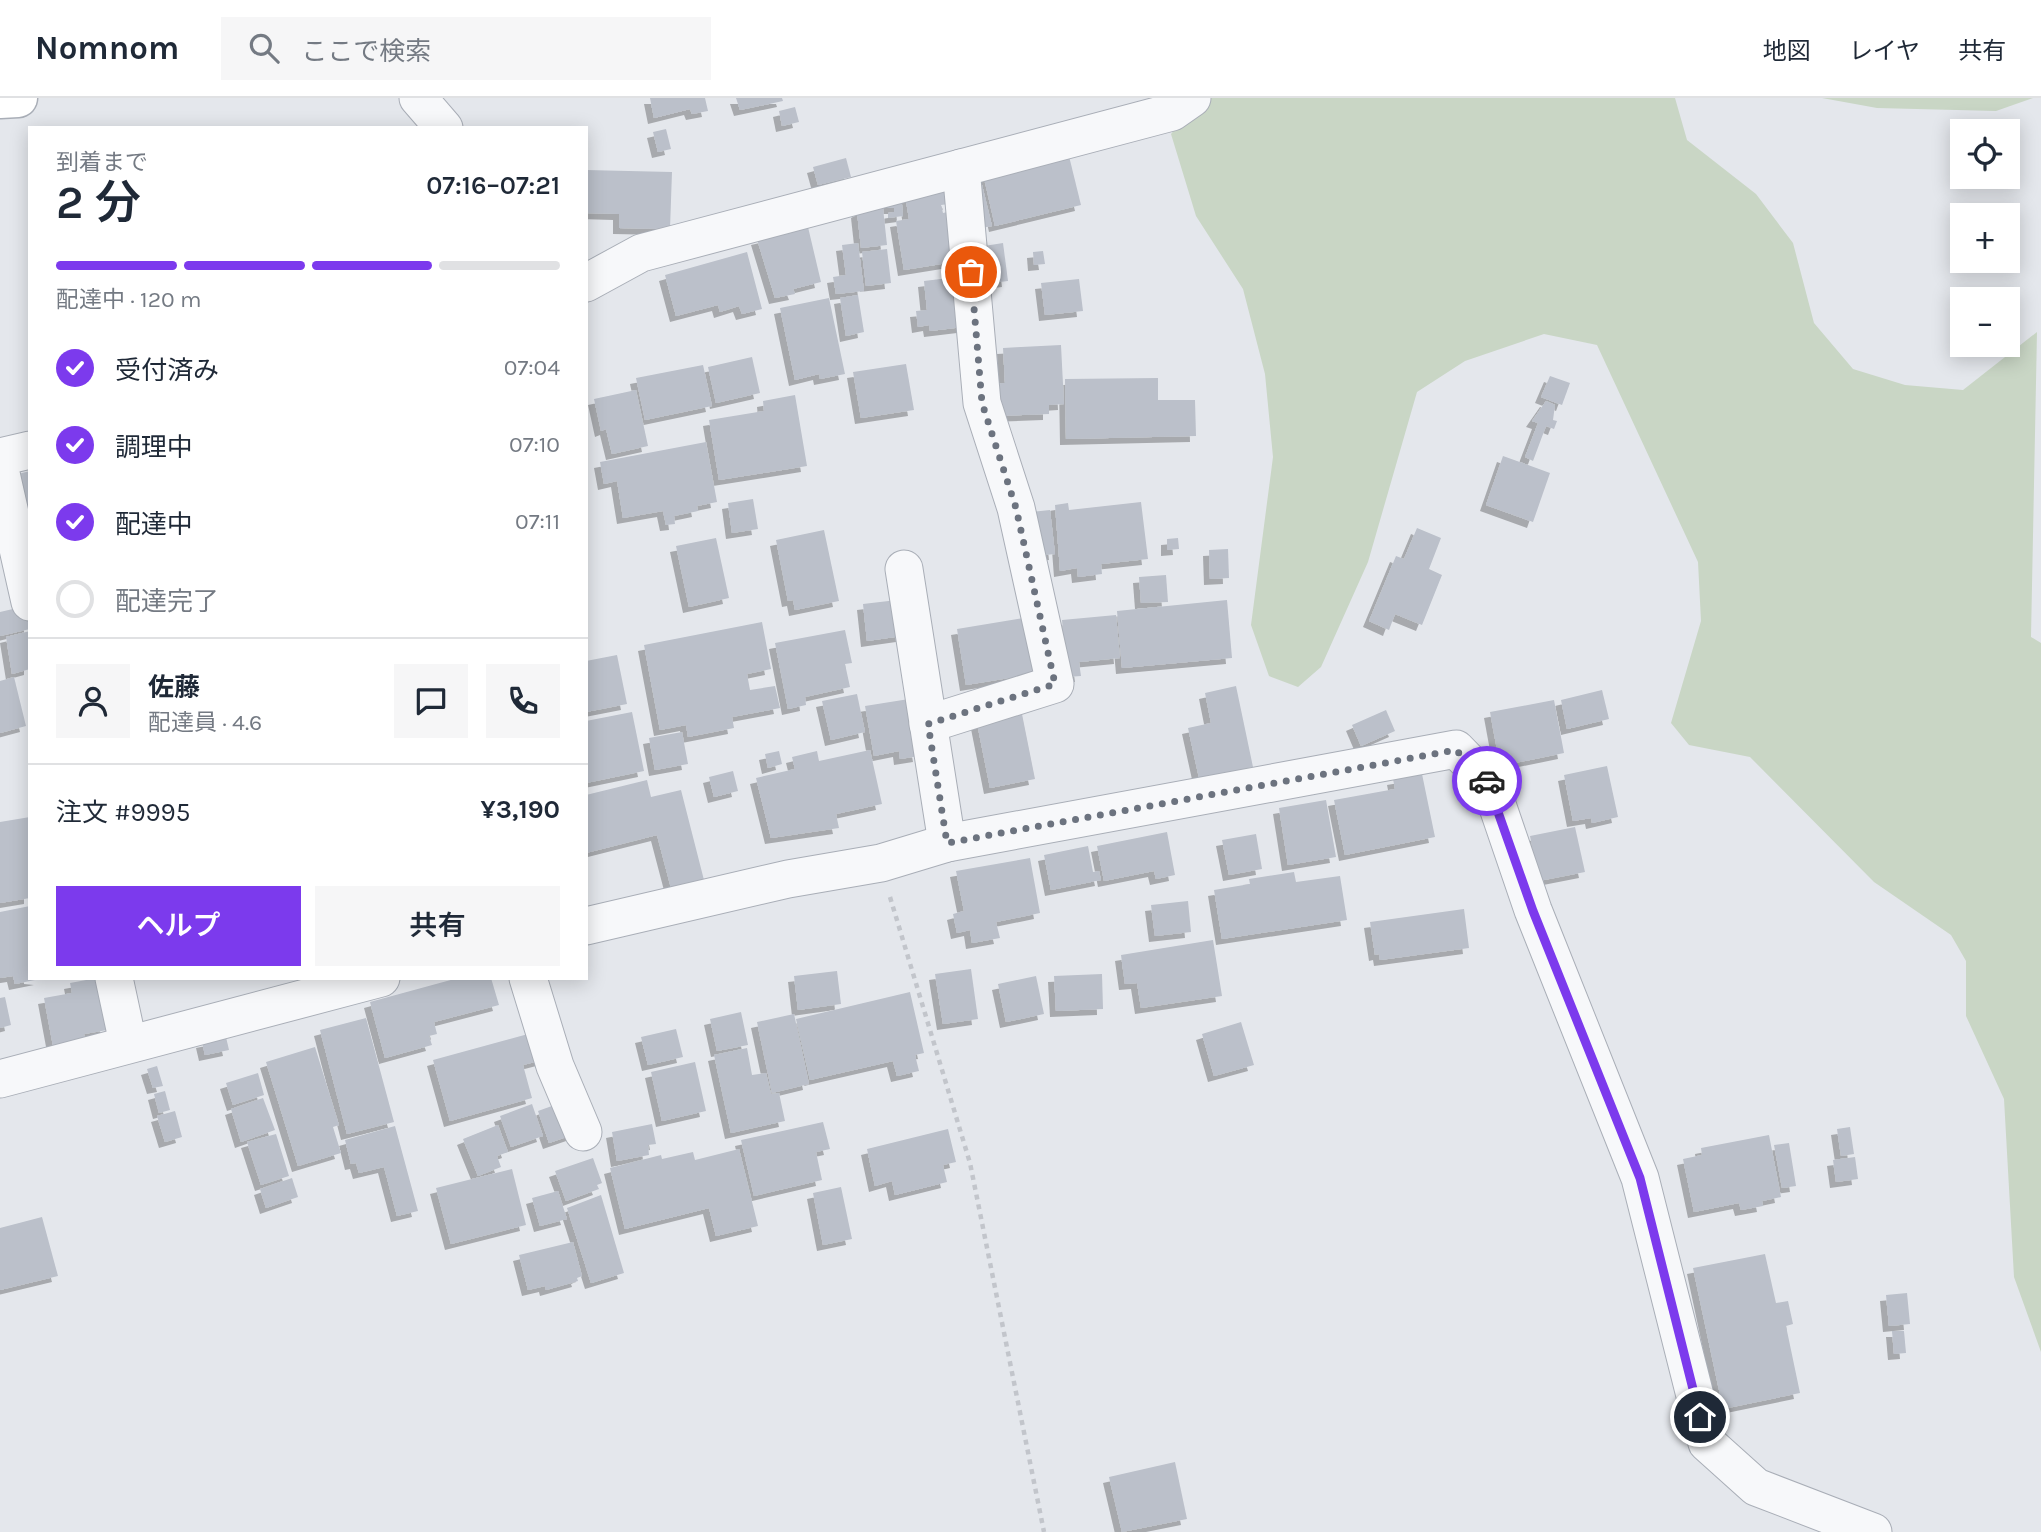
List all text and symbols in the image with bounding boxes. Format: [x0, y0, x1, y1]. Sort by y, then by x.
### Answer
search box [221, 17, 711, 80]
text: Nomnom [35, 29, 179, 67]
icon: search [245, 29, 283, 67]
text: ここで検索 [301, 36, 431, 67]
text: 地図 [1763, 37, 1811, 65]
text: レイヤ [1849, 37, 1920, 65]
text: 共有 [1958, 37, 2006, 65]
map controls [1950, 119, 2020, 357]
button: locate [1950, 119, 2020, 189]
text: 到着まで [56, 149, 148, 176]
text: 07:16–07:21 [426, 170, 560, 201]
text: 2 分 [56, 176, 141, 230]
button: + [1950, 203, 2020, 273]
pin [941, 242, 1001, 302]
icon: bag [952, 253, 990, 291]
text: 配達中 · 120 m [56, 286, 202, 313]
button: − [1950, 287, 2020, 357]
icon: check [56, 349, 94, 387]
text: 07:04 [504, 354, 560, 381]
text: 受付済み [115, 355, 219, 386]
icon: check [56, 426, 94, 464]
text: 07:10 [509, 431, 560, 458]
text: 調理中 [115, 432, 193, 463]
icon: check [56, 503, 94, 541]
text: 07:11 [515, 508, 560, 535]
text: 配達中 [115, 509, 193, 540]
text: 配達完了 [115, 586, 219, 617]
button: person [56, 664, 130, 738]
button: chat [394, 664, 468, 738]
button: phone [486, 664, 560, 738]
text: 佐藤 [148, 672, 200, 703]
text: 配達員 · 4.6 [148, 709, 262, 736]
courier [1452, 746, 1522, 816]
icon: car [1468, 762, 1506, 800]
text: ¥3,190 [480, 794, 560, 825]
text: 注文 #9995 [56, 797, 190, 828]
button: ヘルプ [56, 886, 301, 966]
button: 共有 [315, 886, 560, 966]
pin [1670, 1387, 1730, 1447]
icon: home [1681, 1398, 1719, 1436]

